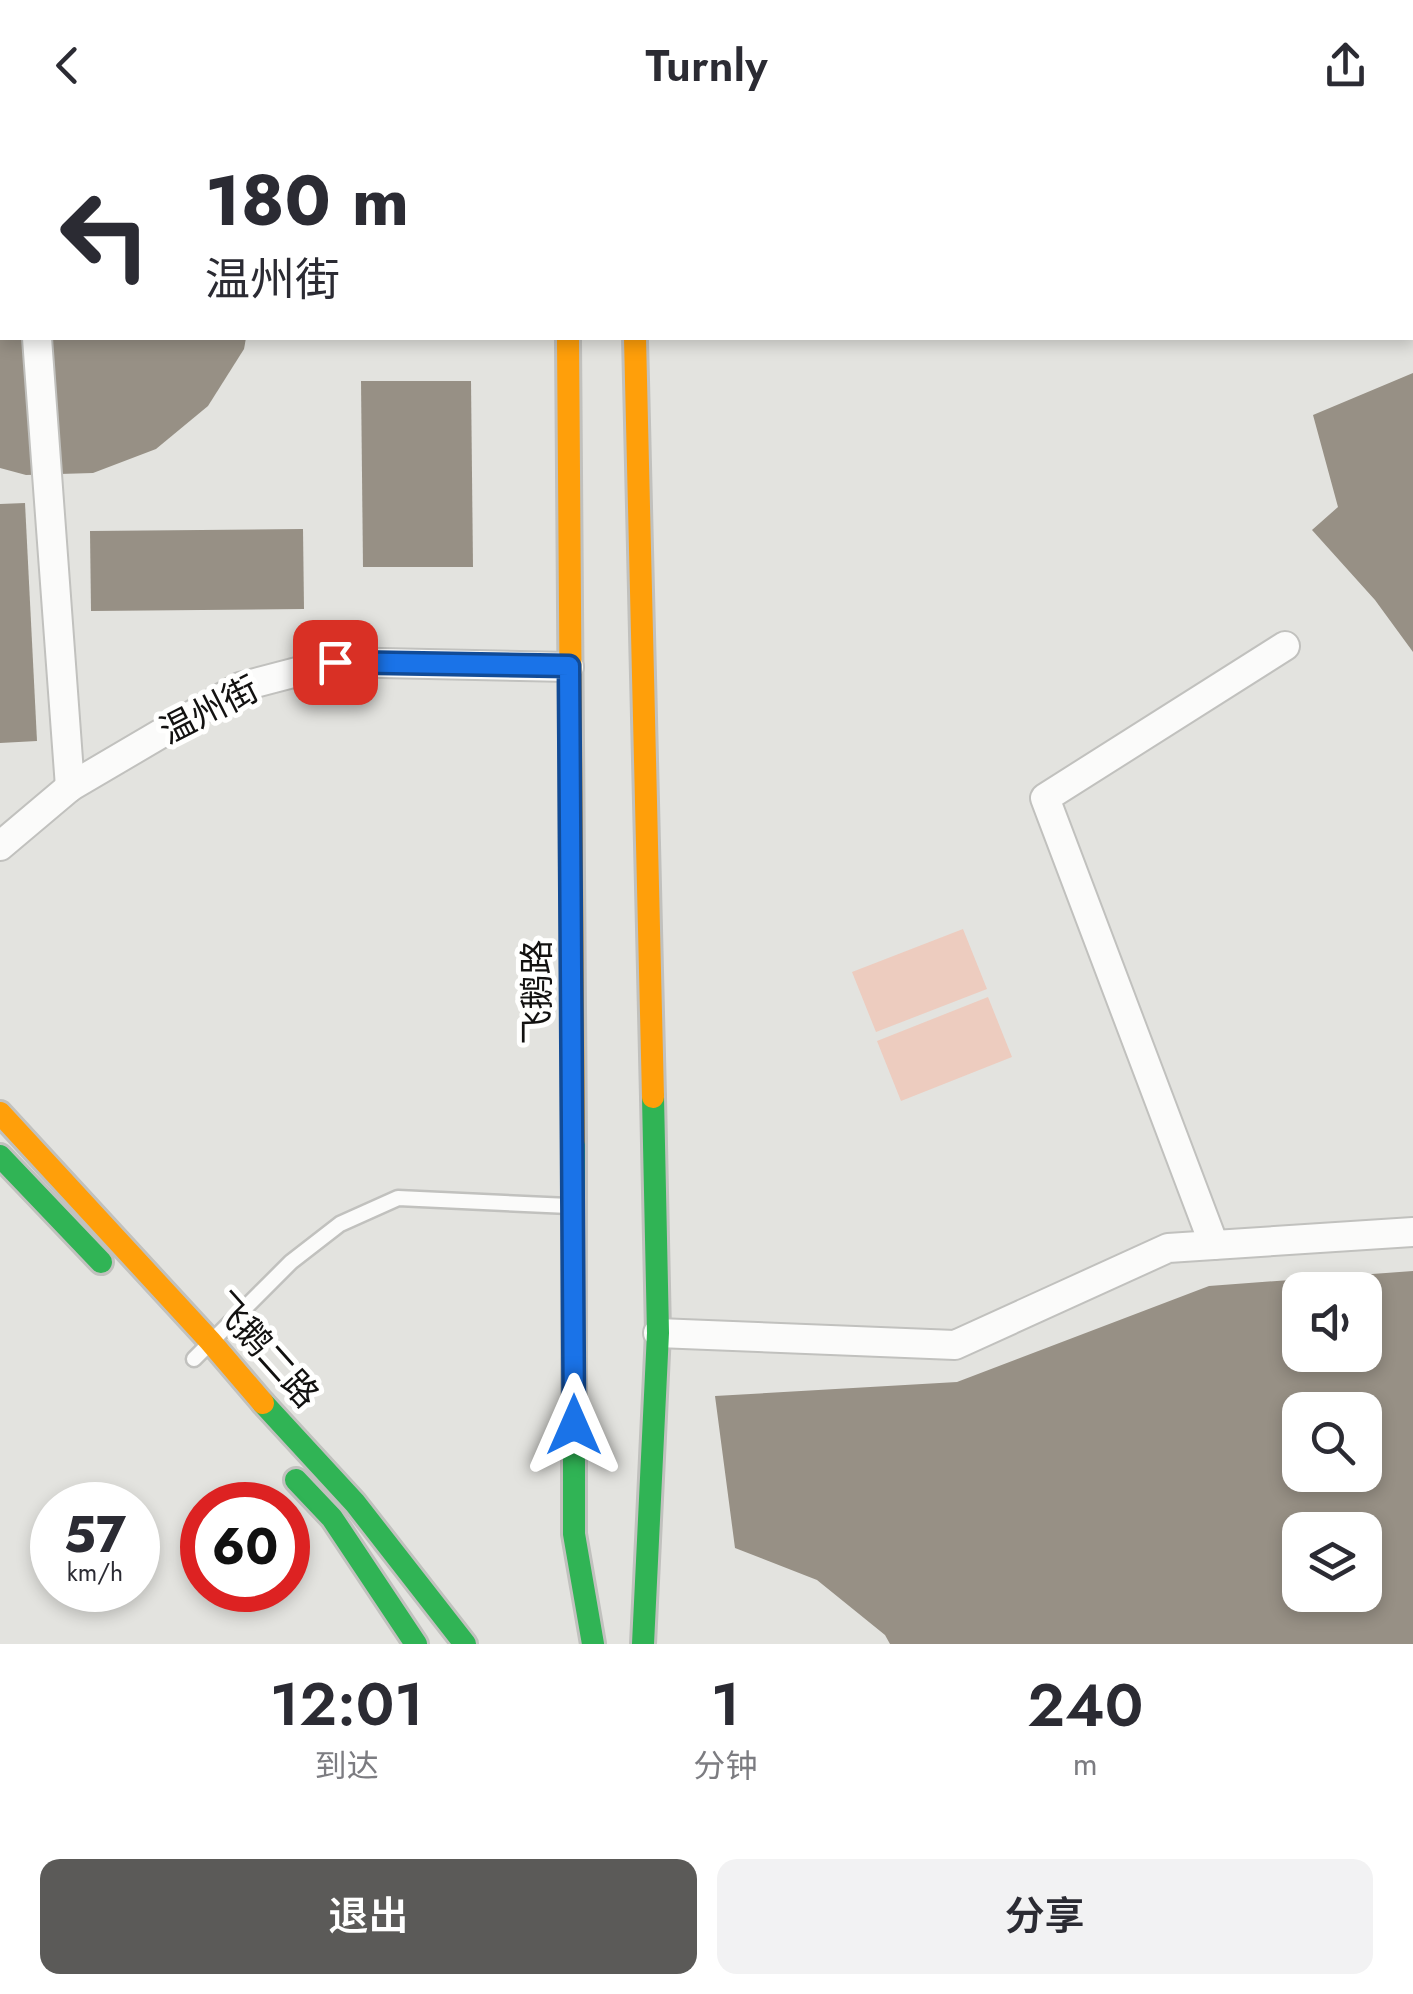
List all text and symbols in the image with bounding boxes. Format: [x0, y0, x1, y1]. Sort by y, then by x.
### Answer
text: Turnly [645, 33, 768, 98]
icon: back [40, 38, 95, 93]
icon: share [1318, 38, 1373, 93]
text: 180 m [205, 150, 409, 251]
icon: left [40, 170, 170, 300]
text: 温州街 [205, 247, 340, 312]
pin [293, 620, 378, 705]
icon: arrive [308, 635, 363, 690]
street label: 温州街 [151, 664, 267, 756]
street label: 飞鹅路 [512, 939, 562, 1045]
map controls [1282, 1272, 1382, 1612]
button: sound [1282, 1272, 1382, 1372]
street label: 飞鹅二路 [200, 1281, 330, 1419]
position arrow [522, 1373, 626, 1477]
button: search [1282, 1392, 1382, 1492]
speed limit sign: 60 [180, 1482, 310, 1612]
text: 57 [64, 1498, 126, 1571]
button: layers [1282, 1512, 1382, 1612]
text: km/h [67, 1554, 123, 1590]
text: 12:01 [270, 1661, 424, 1748]
text: 1 [711, 1661, 740, 1748]
text: 240 [1027, 1662, 1143, 1749]
text: m [1073, 1741, 1098, 1787]
text: 到达 [315, 1743, 379, 1789]
text: 分钟 [694, 1743, 758, 1789]
button: 退出 [40, 1859, 697, 1974]
button: 分享 [717, 1859, 1373, 1974]

